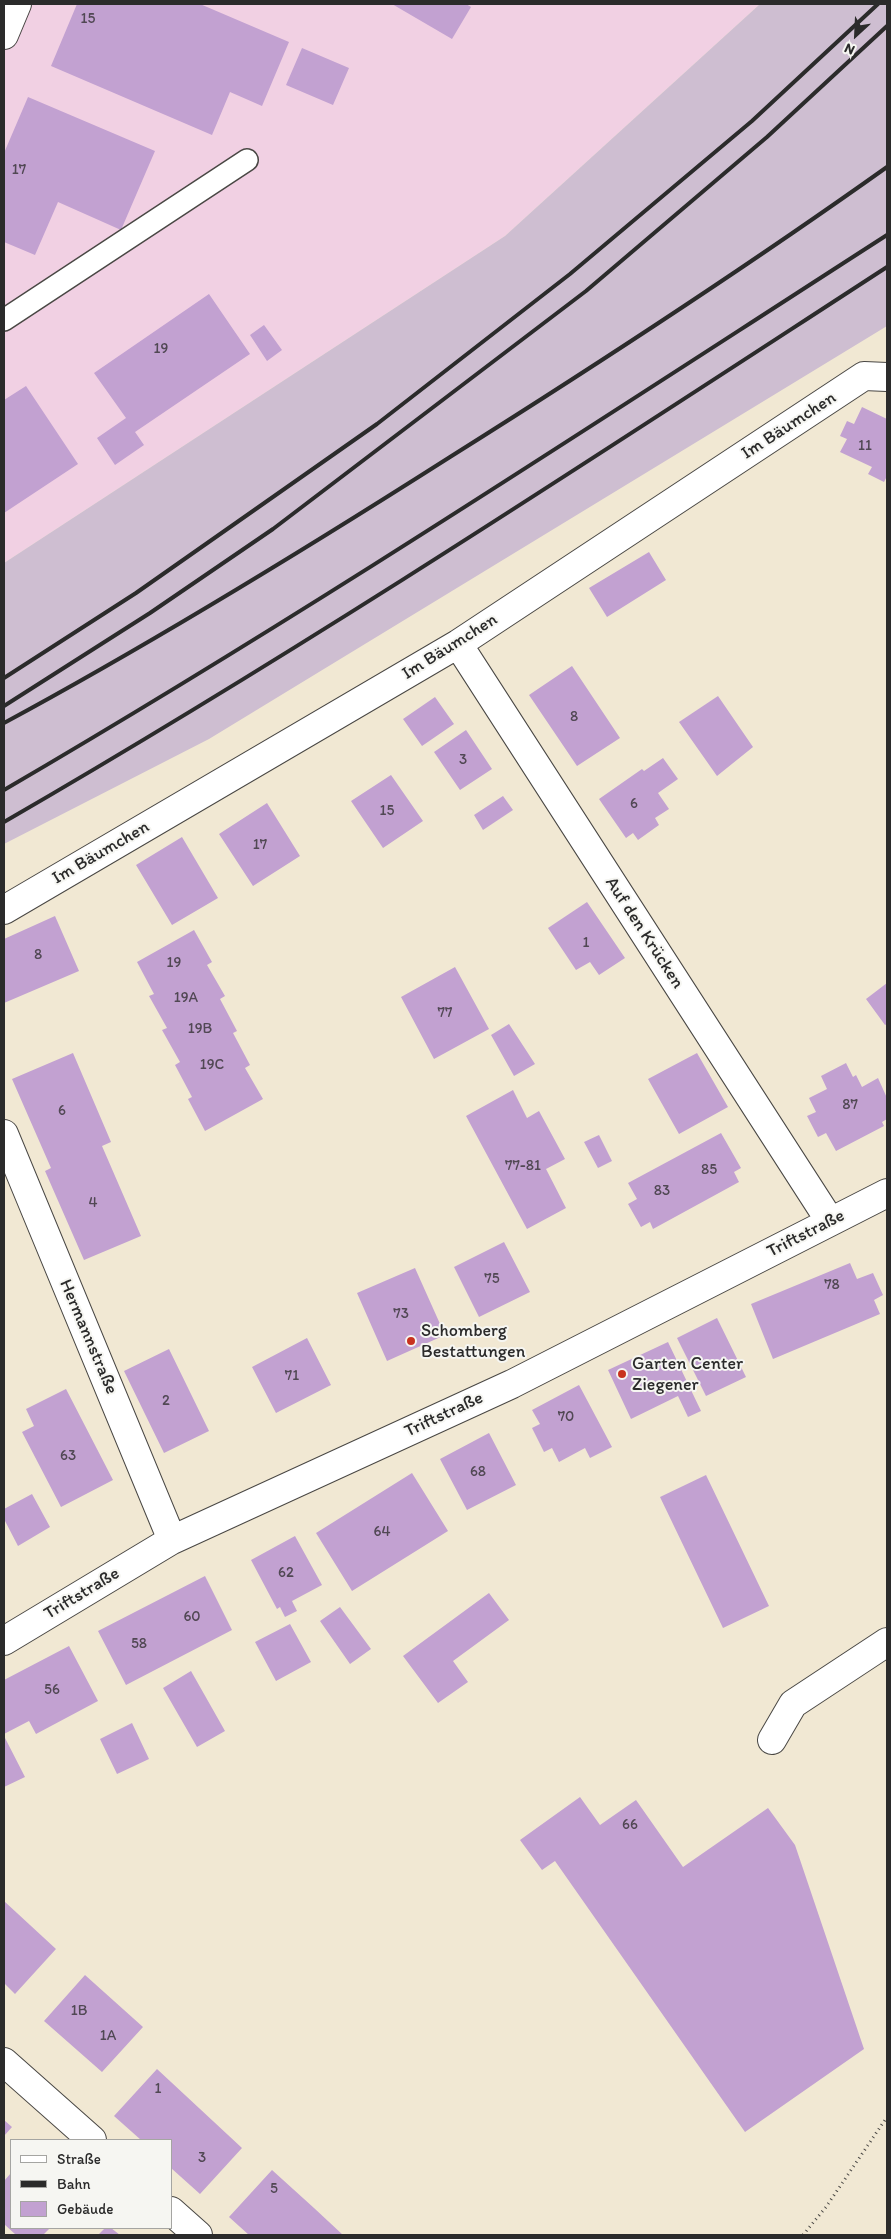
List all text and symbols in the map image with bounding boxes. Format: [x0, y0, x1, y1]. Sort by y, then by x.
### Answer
house number: 15 [81, 10, 95, 28]
north arrow [831, 10, 881, 60]
text: N [842, 39, 857, 59]
house number: 17 [12, 161, 26, 179]
house number: 19 [154, 340, 168, 358]
street label: Im Bäumchen [738, 387, 840, 465]
house number: 11 [858, 437, 872, 455]
street label: Im Bäumchen [398, 609, 502, 685]
house number: 8 [570, 708, 578, 726]
house number: 3 [459, 751, 467, 769]
house number: 6 [630, 795, 638, 813]
house number: 15 [380, 802, 394, 820]
street label: Im Bäumchen [49, 817, 153, 889]
house number: 17 [253, 836, 267, 854]
street label: Auf den Krücken [600, 873, 688, 993]
house number: 1 [583, 934, 589, 952]
house number: 8 [34, 946, 42, 964]
house number: 19 [167, 954, 181, 972]
house number: 19A [174, 989, 198, 1007]
house number: 77 [438, 1004, 452, 1022]
house number: 19B [188, 1020, 212, 1038]
house number: 19C [200, 1056, 224, 1074]
house number: 87 [842, 1096, 858, 1114]
house number: 6 [58, 1102, 66, 1120]
house number: 77-81 [505, 1157, 541, 1175]
house number: 85 [701, 1161, 717, 1179]
house number: 83 [654, 1182, 670, 1200]
house number: 4 [88, 1194, 98, 1212]
street label: Triftstraße [764, 1205, 848, 1263]
house number: 75 [484, 1270, 500, 1288]
street label: Hermannstraße [54, 1276, 122, 1398]
house number: 78 [824, 1276, 840, 1294]
house number: 73 [393, 1305, 409, 1323]
place label: Schomberg Bestattungen [421, 1320, 525, 1362]
marker: Schomberg Bestattungen [405, 1335, 417, 1347]
place label: Garten Center Ziegener [632, 1353, 743, 1396]
house number: 71 [285, 1367, 299, 1385]
marker: Garten Center Ziegener [616, 1368, 628, 1380]
street label: Triftstraße [401, 1387, 487, 1443]
house number: 2 [162, 1392, 170, 1410]
house number: 70 [558, 1408, 574, 1426]
house number: 63 [60, 1447, 76, 1465]
house number: 68 [470, 1463, 486, 1481]
house number: 64 [374, 1523, 390, 1541]
street label: Triftstraße [40, 1563, 124, 1625]
house number: 62 [278, 1564, 294, 1582]
house number: 60 [183, 1608, 201, 1626]
house number: 58 [131, 1635, 147, 1653]
house number: 56 [44, 1681, 60, 1699]
house number: 66 [622, 1816, 638, 1834]
house number: 1B [71, 2002, 87, 2020]
house number: 1A [100, 2027, 116, 2045]
house number: 1 [155, 2080, 161, 2098]
legend [10, 2139, 172, 2229]
house number: 3 [198, 2149, 206, 2167]
text: Straße [57, 2150, 101, 2168]
text: Bahn [57, 2175, 91, 2193]
house number: 5 [270, 2180, 278, 2198]
text: Gebäude [57, 2200, 114, 2218]

